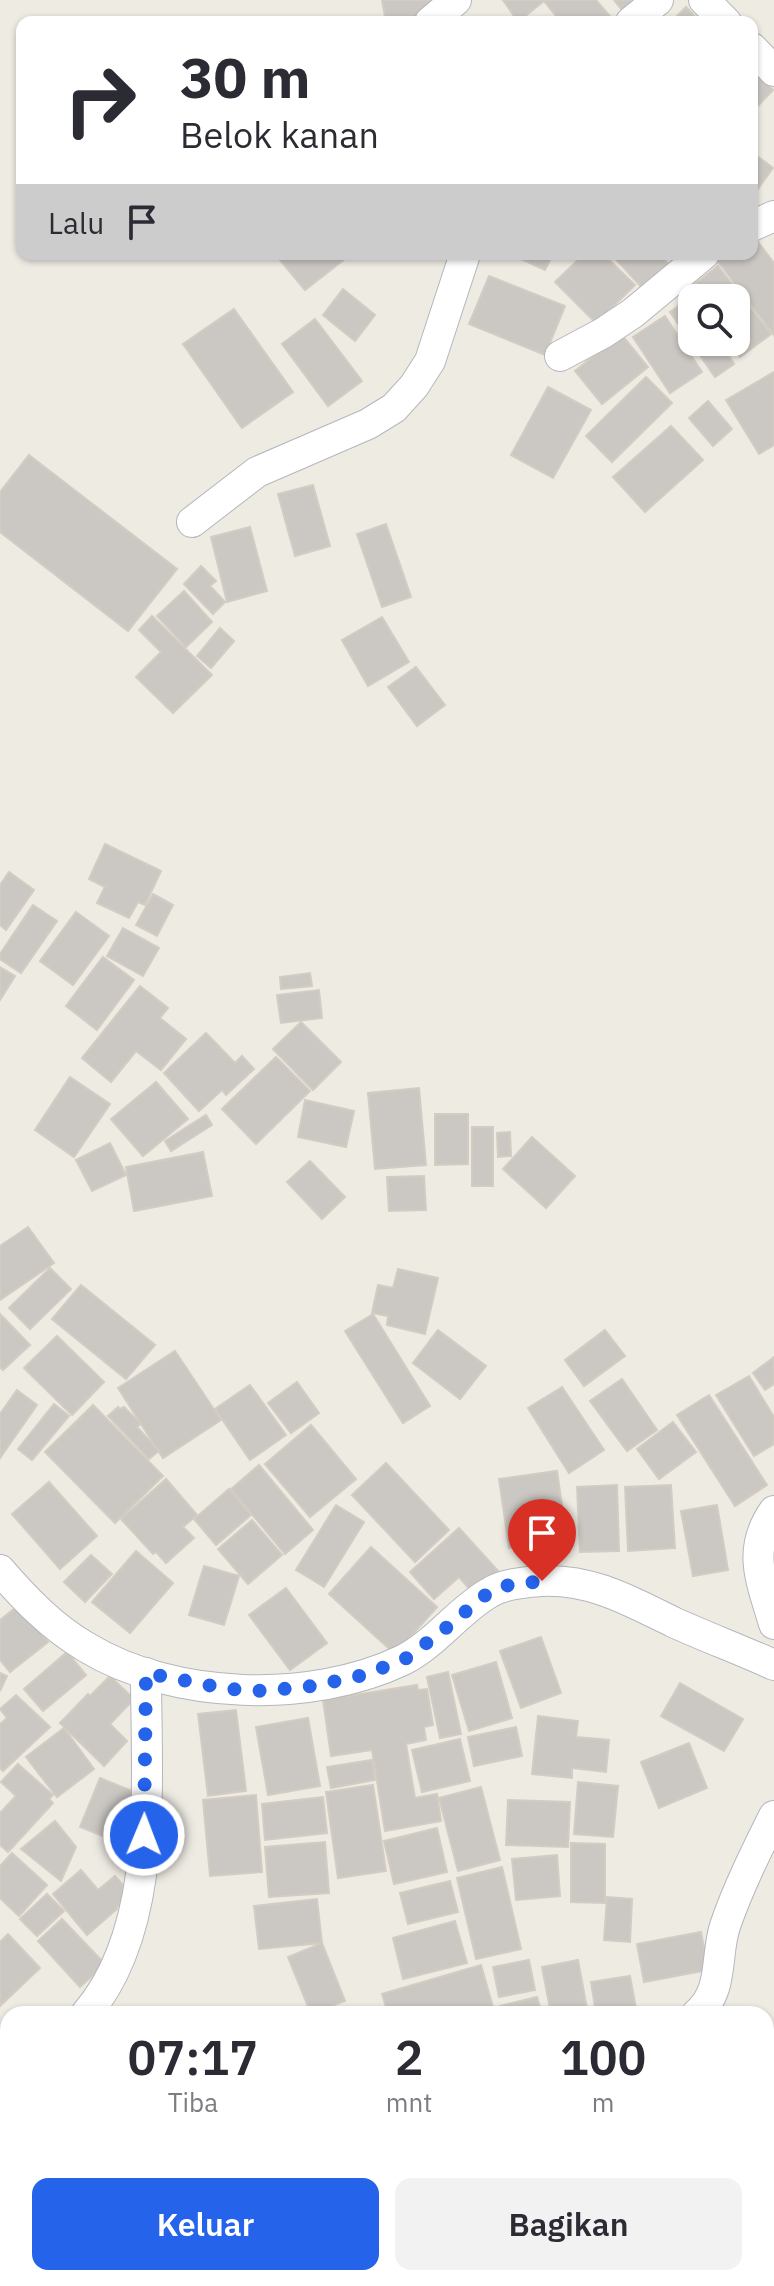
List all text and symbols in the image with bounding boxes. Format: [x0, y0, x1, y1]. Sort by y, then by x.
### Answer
text: 30 m [180, 41, 310, 113]
icon: right [48, 48, 152, 152]
text: Belok kanan [180, 111, 379, 158]
icon: arrive [120, 200, 164, 244]
text: Lalu [48, 203, 104, 242]
map controls [678, 284, 750, 356]
button: search [678, 284, 750, 356]
pin [508, 1499, 576, 1581]
icon: arrive [520, 1511, 564, 1555]
position arrow [102, 1793, 186, 1877]
text: 07:17 [128, 2026, 258, 2088]
text: 2 [395, 2026, 423, 2088]
text: 100 [560, 2026, 646, 2088]
text: Tiba [168, 2085, 218, 2119]
text: mnt [386, 2085, 432, 2119]
text: m [592, 2085, 614, 2119]
button: Keluar [32, 2178, 379, 2270]
button: Bagikan [395, 2178, 742, 2270]

